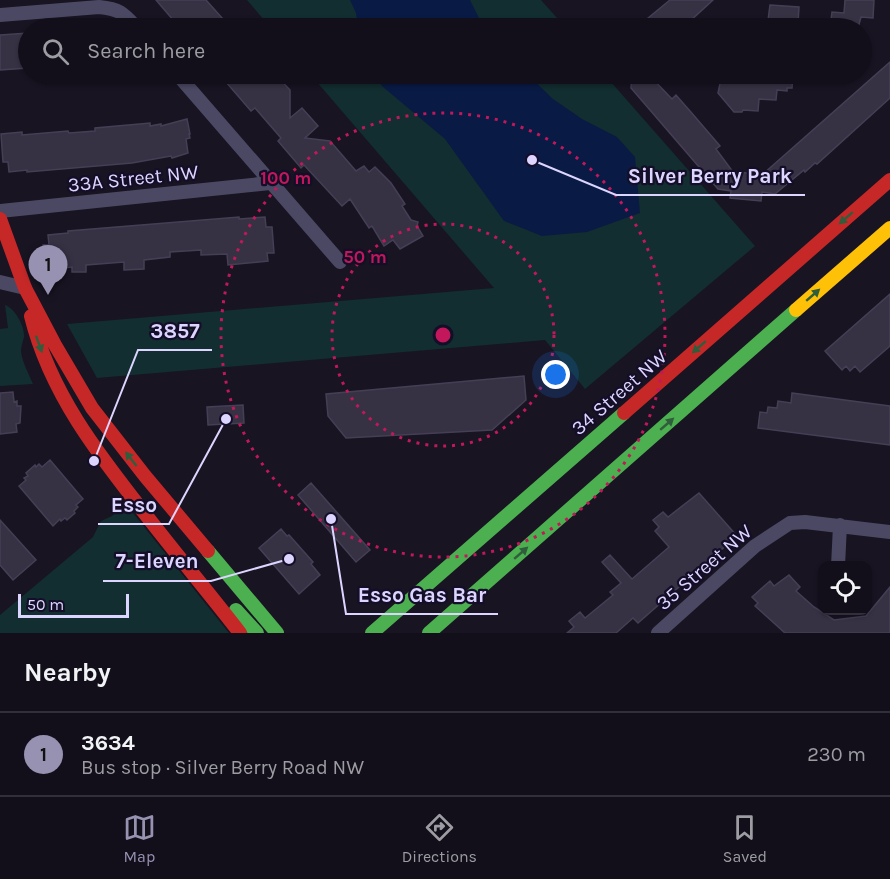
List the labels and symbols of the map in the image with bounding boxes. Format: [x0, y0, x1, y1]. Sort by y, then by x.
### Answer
callout: Silver Berry Park [616, 156, 805, 195]
street label: 33A Street NW [67, 160, 200, 197]
text: Silver Berry Park [628, 164, 793, 188]
text: 100 m [261, 167, 311, 189]
one-way arrow [838, 212, 854, 225]
pin: 1 [28, 246, 68, 295]
text: 50 m [343, 246, 387, 268]
one-way arrow [806, 288, 821, 302]
callout: 3857 [138, 311, 212, 350]
text: 3857 [150, 319, 200, 343]
centre of rings [433, 325, 453, 345]
one-way arrow [35, 336, 45, 354]
one-way arrow [692, 340, 707, 354]
street label: 34 Street NW [567, 345, 672, 440]
your location [541, 360, 570, 389]
one-way arrow [659, 418, 674, 431]
one-way arrow [125, 451, 138, 467]
callout: Esso [98, 485, 169, 524]
text: Esso [111, 493, 157, 517]
street label: 35 Street NW [652, 520, 757, 615]
callout: 7-Eleven [103, 542, 211, 581]
one-way arrow [513, 546, 528, 560]
text: 7-Eleven [115, 549, 199, 573]
callout: Esso Gas Bar [346, 575, 498, 614]
text: Esso Gas Bar [358, 583, 487, 607]
scale bar [18, 591, 129, 618]

